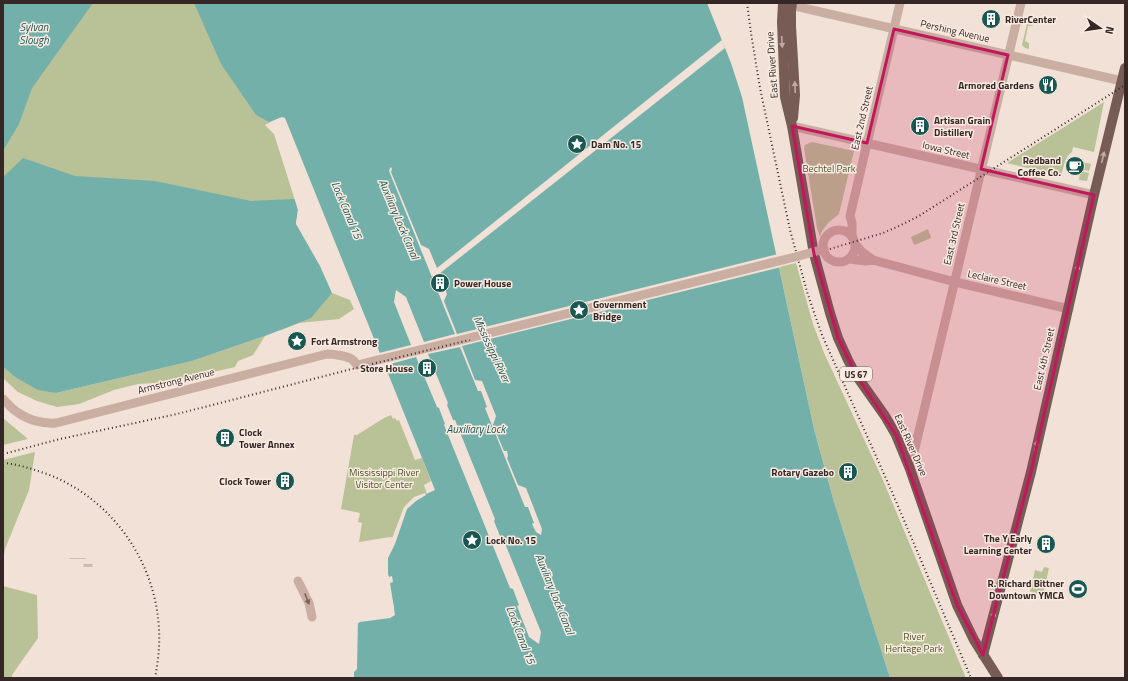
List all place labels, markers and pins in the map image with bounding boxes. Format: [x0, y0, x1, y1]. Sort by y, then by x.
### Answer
building icon: RiverCenter [980, 8, 1002, 30]
place label: RiverCenter [1005, 12, 1056, 27]
restaurant icon: Armored Gardens [1037, 74, 1059, 96]
place label: Armored Gardens [958, 78, 1034, 93]
place label: Artisan Grain Distillery [934, 113, 991, 140]
building icon: Artisan Grain Distillery [909, 115, 931, 137]
place icon: Dam No. 15 [566, 133, 588, 155]
place label: Dam No. 15 [591, 137, 642, 152]
place label: Redband Coffee Co. [1018, 153, 1061, 180]
cafe icon: Redband Coffee Co. [1064, 155, 1086, 177]
building icon: Power House [429, 272, 451, 294]
place label: Power House [454, 276, 511, 291]
place label: Government Bridge [593, 297, 647, 324]
place icon: Government Bridge [568, 299, 590, 321]
place icon: Fort Armstrong [286, 330, 308, 352]
place label: Fort Armstrong [311, 334, 378, 349]
building icon: Store House [416, 357, 438, 379]
place label: Store House [360, 361, 413, 376]
place label: Clock Tower Annex [239, 425, 295, 452]
building icon: Clock Tower Annex [214, 427, 236, 449]
building icon: Rotary Gazebo [837, 461, 859, 483]
place label: Rotary Gazebo [771, 465, 834, 480]
building icon: Clock Tower [274, 470, 296, 492]
place label: Clock Tower [219, 474, 271, 489]
place icon: Lock No. 15 [461, 529, 483, 551]
place label: The Y Early Learning Center [964, 531, 1032, 558]
place label: Lock No. 15 [486, 533, 536, 548]
building icon: The Y Early Learning Center [1035, 533, 1057, 555]
place label: R. Richard Bittner Downtown YMCA [987, 576, 1064, 603]
sports icon: R. Richard Bittner Downtown YMCA [1067, 578, 1089, 600]

